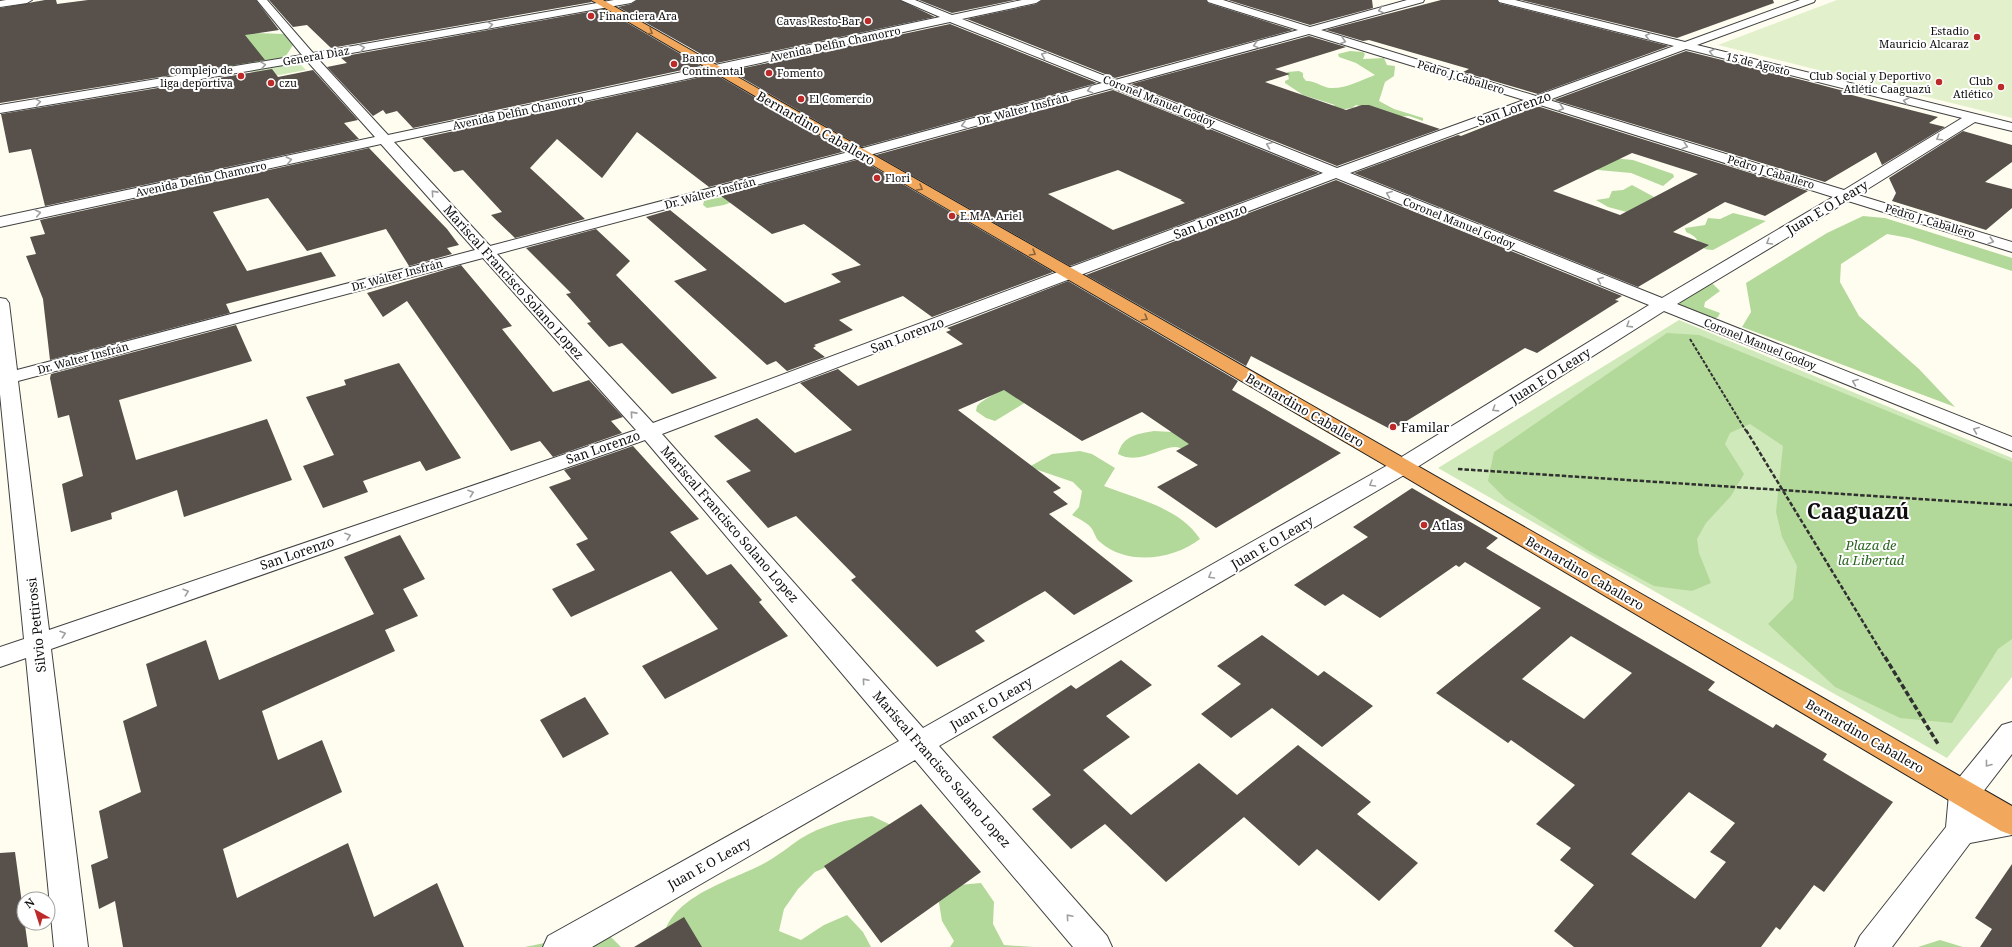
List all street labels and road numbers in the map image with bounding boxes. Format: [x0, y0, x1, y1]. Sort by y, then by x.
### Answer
street label: Avenida Delfin Chamorro [768, 22, 902, 65]
street label: General Diaz [281, 42, 350, 69]
street label: 15 de Agosto [1724, 48, 1792, 79]
street label: Pedro J Caballero [1416, 56, 1507, 97]
street label: Coronel Manuel Godoy [1101, 71, 1218, 130]
street label: San Lorenzo [1475, 86, 1553, 130]
street label: Bernardino Caballero [753, 87, 879, 169]
street label: Dr. Walter Insfrán [976, 89, 1070, 128]
street label: Avenida Delfin Chamorro [451, 90, 585, 133]
street label: Pedro J Caballero [1726, 151, 1817, 192]
street label: Avenida Delfin Chamorro [134, 157, 268, 200]
street label: Dr. Walter Insfrán [663, 173, 757, 212]
street label: Juan E O Leary [1782, 175, 1872, 239]
street label: Coronel Manuel Godoy [1401, 193, 1518, 252]
street label: San Lorenzo [1171, 199, 1249, 243]
street label: Pedro J. Caballero [1883, 200, 1977, 241]
street label: Mariscal Francisco Solano Lopez [440, 201, 588, 363]
street label: Dr. Walter Insfrán [350, 255, 444, 294]
street label: San Lorenzo [868, 313, 946, 357]
street label: Coronel Manuel Godoy [1702, 314, 1819, 373]
street label: Dr. Walter Insfrán [36, 338, 130, 377]
street label: Juan E O Leary [1505, 343, 1594, 408]
street label: Bernardino Caballero [1242, 369, 1368, 451]
street label: San Lorenzo [563, 426, 643, 468]
street label: Mariscal Francisco Solano Lopez [657, 442, 803, 606]
street label: Juan E O Leary [1227, 511, 1317, 573]
street label: San Lorenzo [257, 532, 337, 574]
street label: Bernardino Caballero [1522, 532, 1648, 614]
street label: Silvio Pettirossi [22, 577, 50, 673]
street label: Juan E O Leary [946, 672, 1036, 734]
street label: Mariscal Francisco Solano Lopez [869, 687, 1015, 851]
street label: Bernardino Caballero [1802, 695, 1928, 777]
street label: Juan E O Leary [663, 832, 754, 894]

